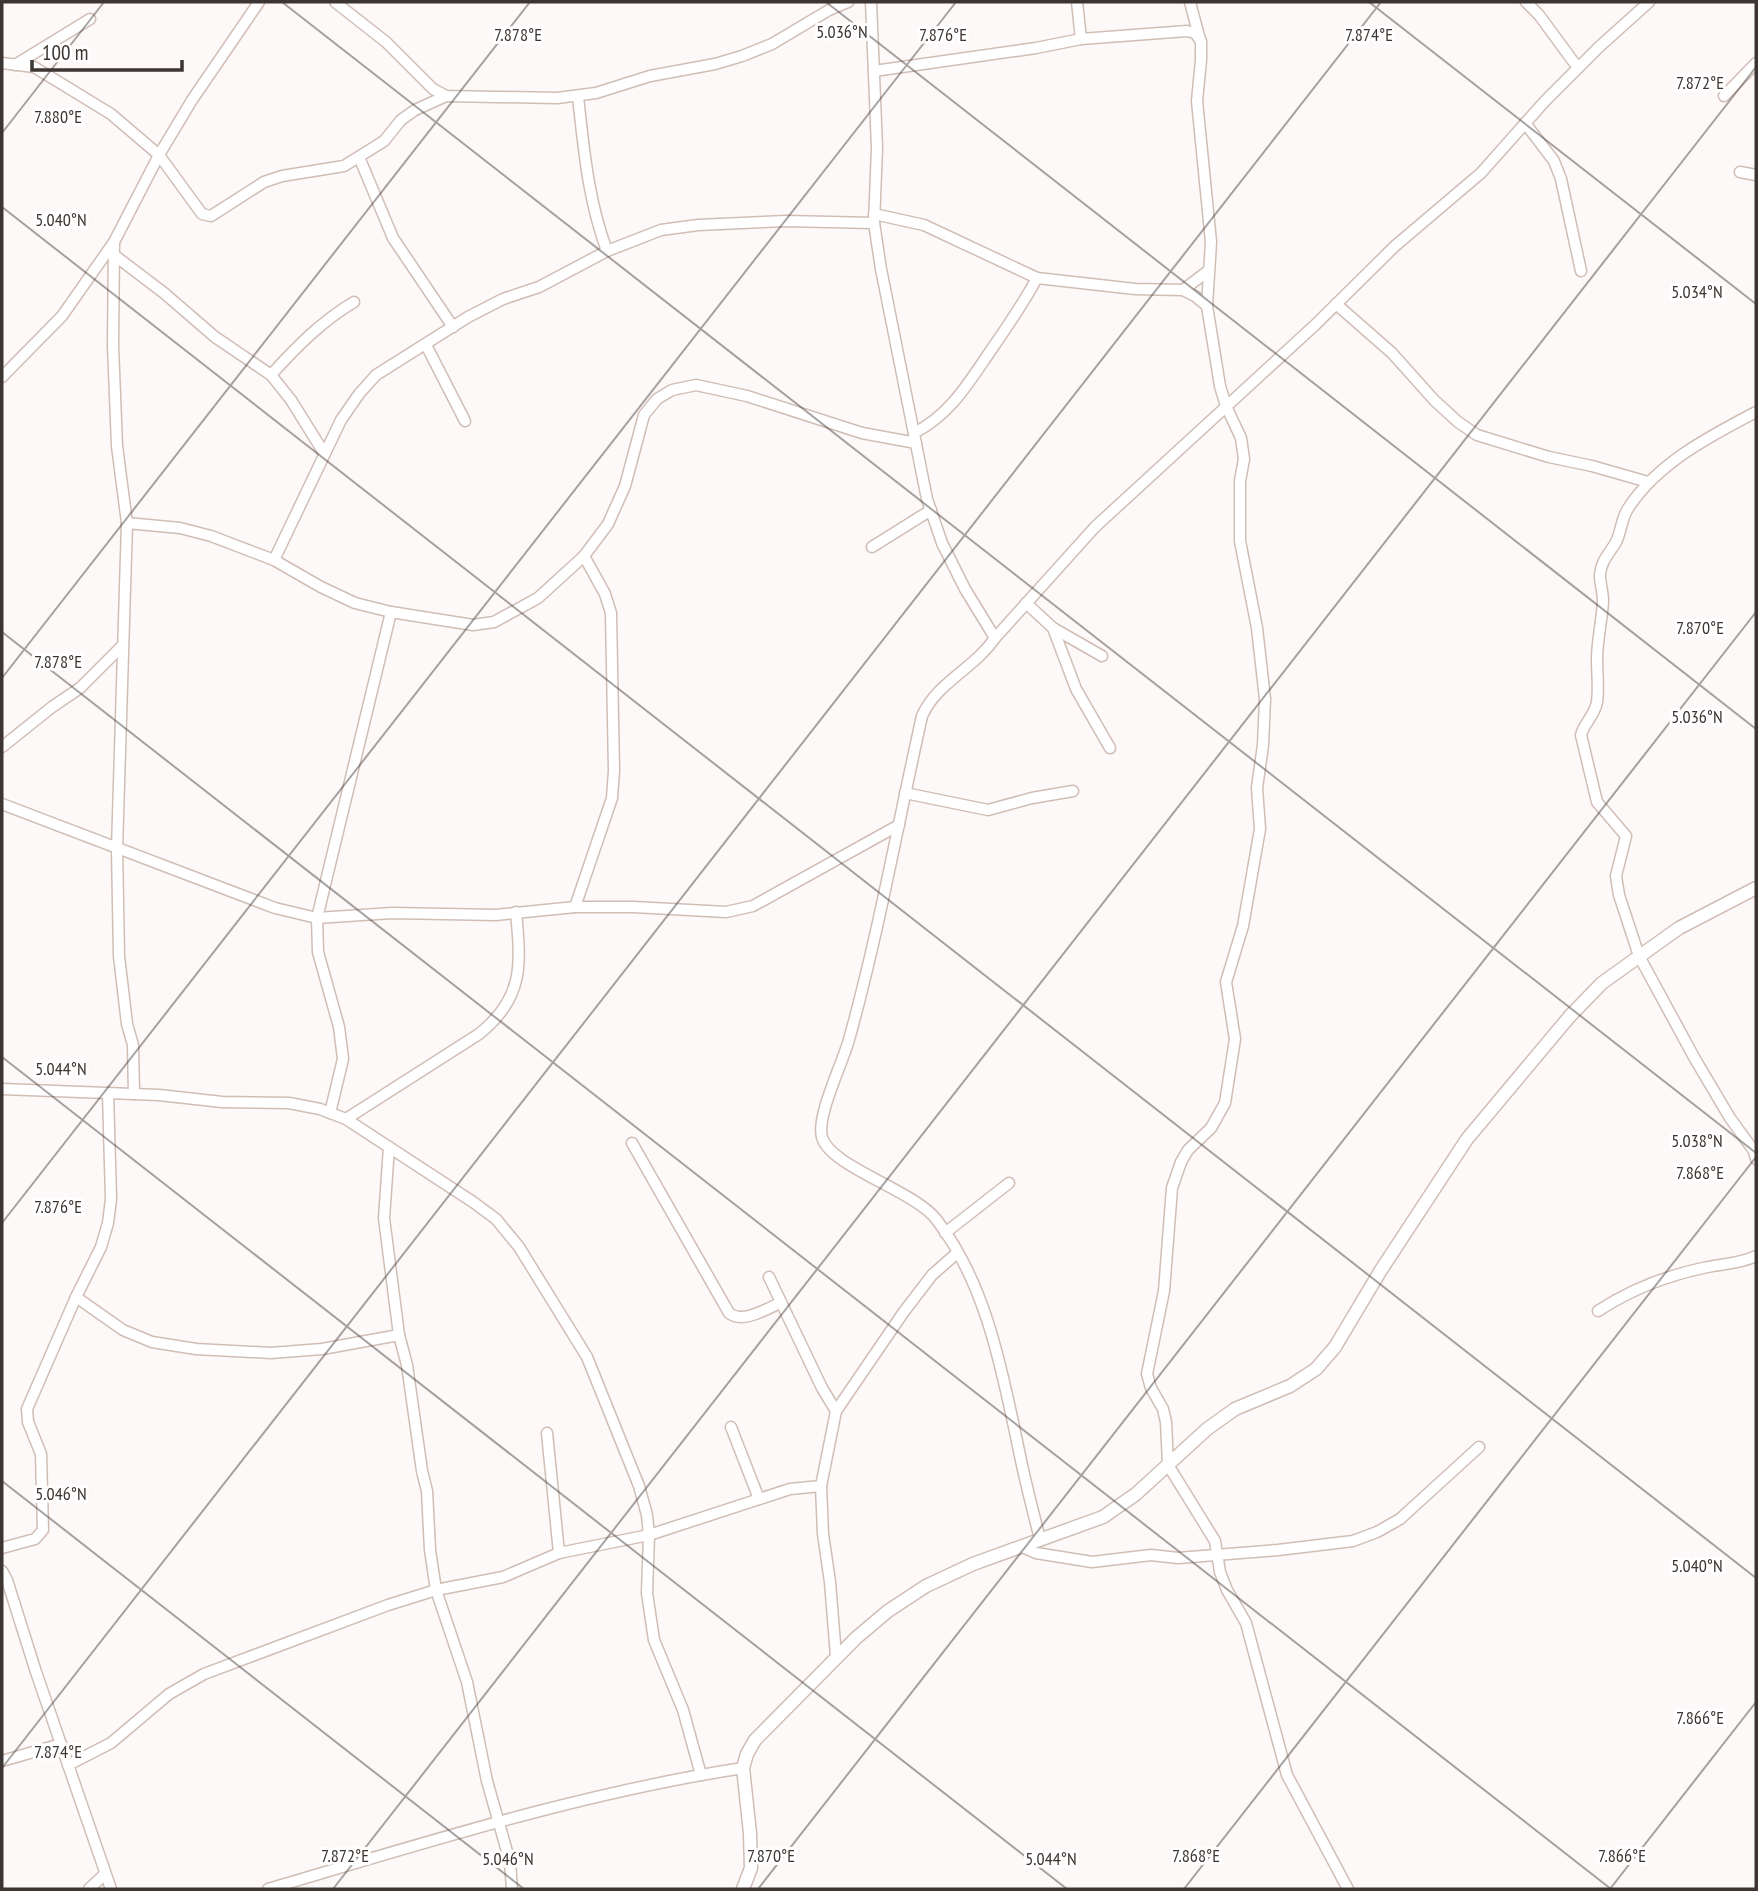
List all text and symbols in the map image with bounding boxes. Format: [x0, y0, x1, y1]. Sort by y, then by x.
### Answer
text: 5.036°N [816, 20, 868, 43]
text: 7.878°E [494, 23, 542, 46]
text: 7.876°E [919, 23, 967, 46]
text: 7.874°E [1345, 23, 1393, 46]
scale bar [32, 28, 182, 72]
text: 100 m [42, 39, 88, 66]
text: 7.872°E [1676, 71, 1724, 94]
text: 7.880°E [34, 105, 82, 128]
text: 5.040°N [35, 208, 87, 231]
text: 5.034°N [1671, 280, 1723, 303]
text: 7.870°E [1676, 616, 1724, 639]
text: 7.878°E [34, 650, 82, 673]
text: 5.036°N [1671, 705, 1723, 728]
text: 5.044°N [35, 1057, 87, 1080]
text: 5.038°N [1671, 1129, 1723, 1152]
text: 7.868°E [1676, 1161, 1724, 1184]
text: 7.876°E [34, 1195, 82, 1218]
text: 5.046°N [35, 1482, 87, 1505]
text: 5.040°N [1671, 1554, 1723, 1577]
text: 7.866°E [1676, 1706, 1724, 1729]
text: 7.874°E [34, 1740, 82, 1763]
text: 7.872°E [321, 1844, 369, 1867]
text: 7.870°E [747, 1844, 795, 1867]
text: 7.868°E [1172, 1844, 1220, 1867]
text: 7.866°E [1598, 1844, 1646, 1867]
text: 5.046°N [482, 1847, 534, 1870]
text: 5.044°N [1025, 1847, 1077, 1870]

